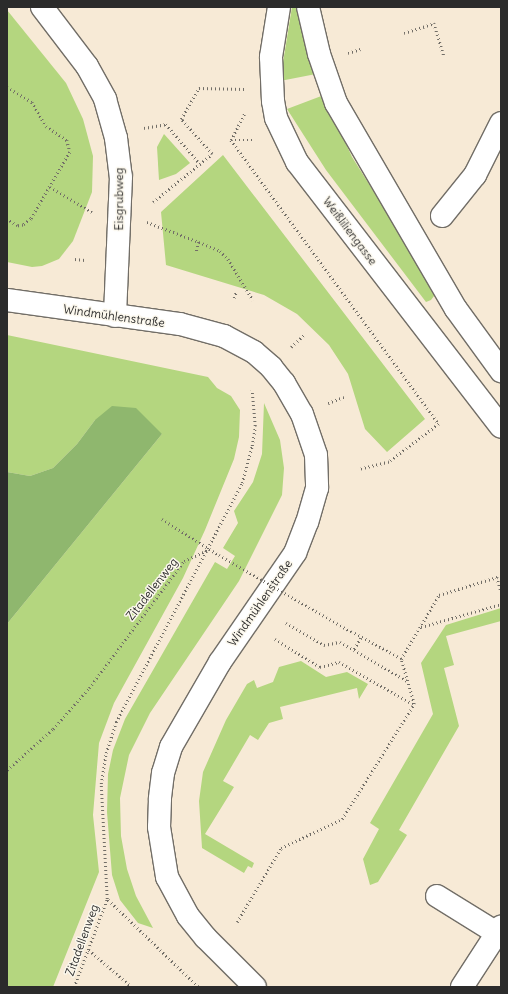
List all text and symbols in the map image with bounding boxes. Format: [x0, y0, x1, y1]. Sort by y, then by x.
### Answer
street label: Eisgrubweg [112, 167, 126, 231]
street label: Weißliliengasse [320, 194, 380, 268]
street label: Windmühlenstraße [62, 302, 166, 330]
street label: Zitadellenweg [123, 555, 181, 623]
street label: Windmühlenstraße [225, 557, 295, 649]
street label: Zitadellenweg [62, 902, 102, 978]

